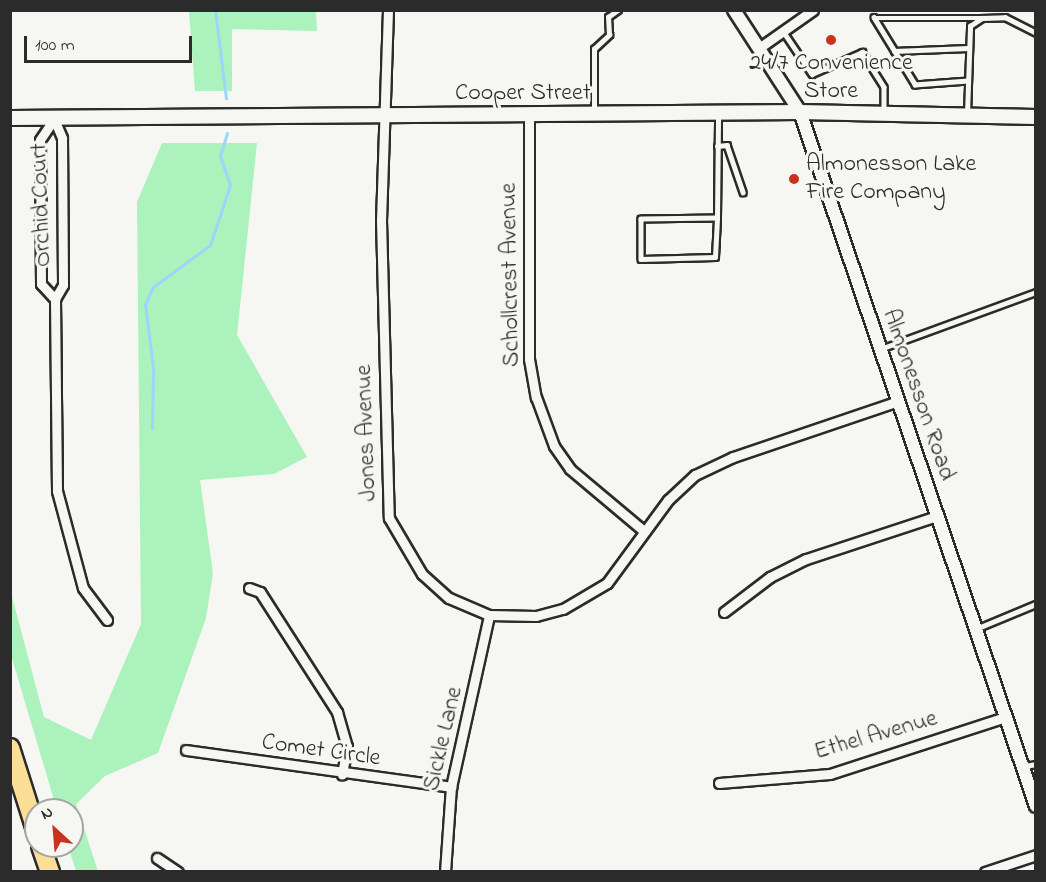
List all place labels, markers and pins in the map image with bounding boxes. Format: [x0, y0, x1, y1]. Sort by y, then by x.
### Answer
marker: 24/7 Convenience Store [824, 33, 838, 47]
place label: 24/7 Convenience Store [749, 50, 913, 106]
place label: Almonesson Lake Fire Company [806, 151, 976, 207]
marker: Almonesson Lake Fire Company [787, 172, 801, 186]

